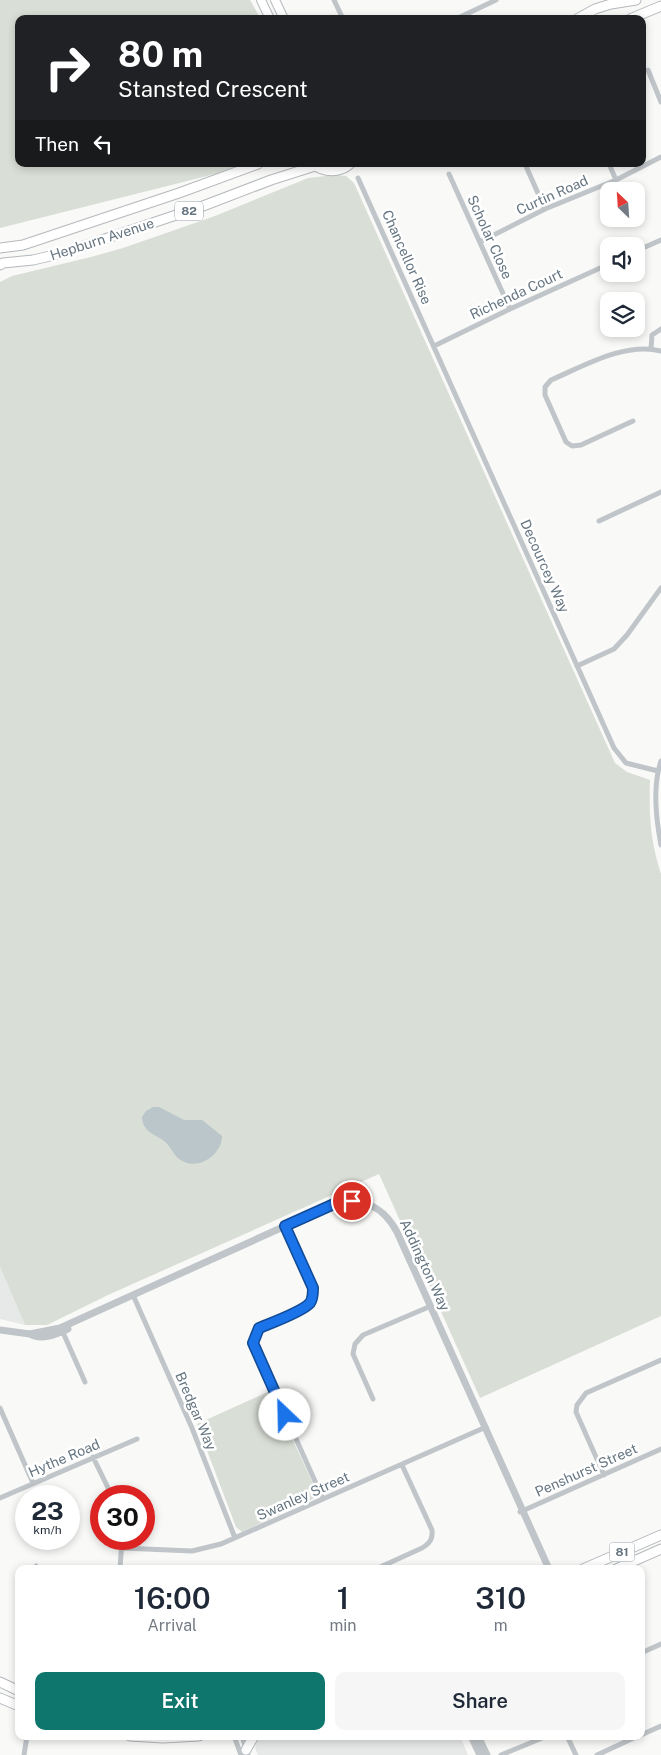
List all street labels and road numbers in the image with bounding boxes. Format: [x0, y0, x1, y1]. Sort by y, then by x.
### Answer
street label: Curtin Road [514, 172, 590, 218]
street label: Scholar Close [464, 193, 516, 281]
road number: 82 [175, 202, 203, 220]
street label: Chancellor Rise [379, 207, 435, 307]
street label: Hepburn Avenue [48, 215, 156, 263]
street label: Richenda Court [467, 266, 565, 322]
street label: Decourcey Way [517, 517, 573, 616]
street label: Addington Way [397, 1217, 453, 1314]
street label: Bredgar Way [172, 1369, 220, 1453]
street label: Hythe Road [26, 1436, 102, 1480]
street label: Penshurst Street [532, 1440, 640, 1500]
street label: Swanley Street [254, 1468, 352, 1524]
road number: 81 [610, 1542, 634, 1561]

